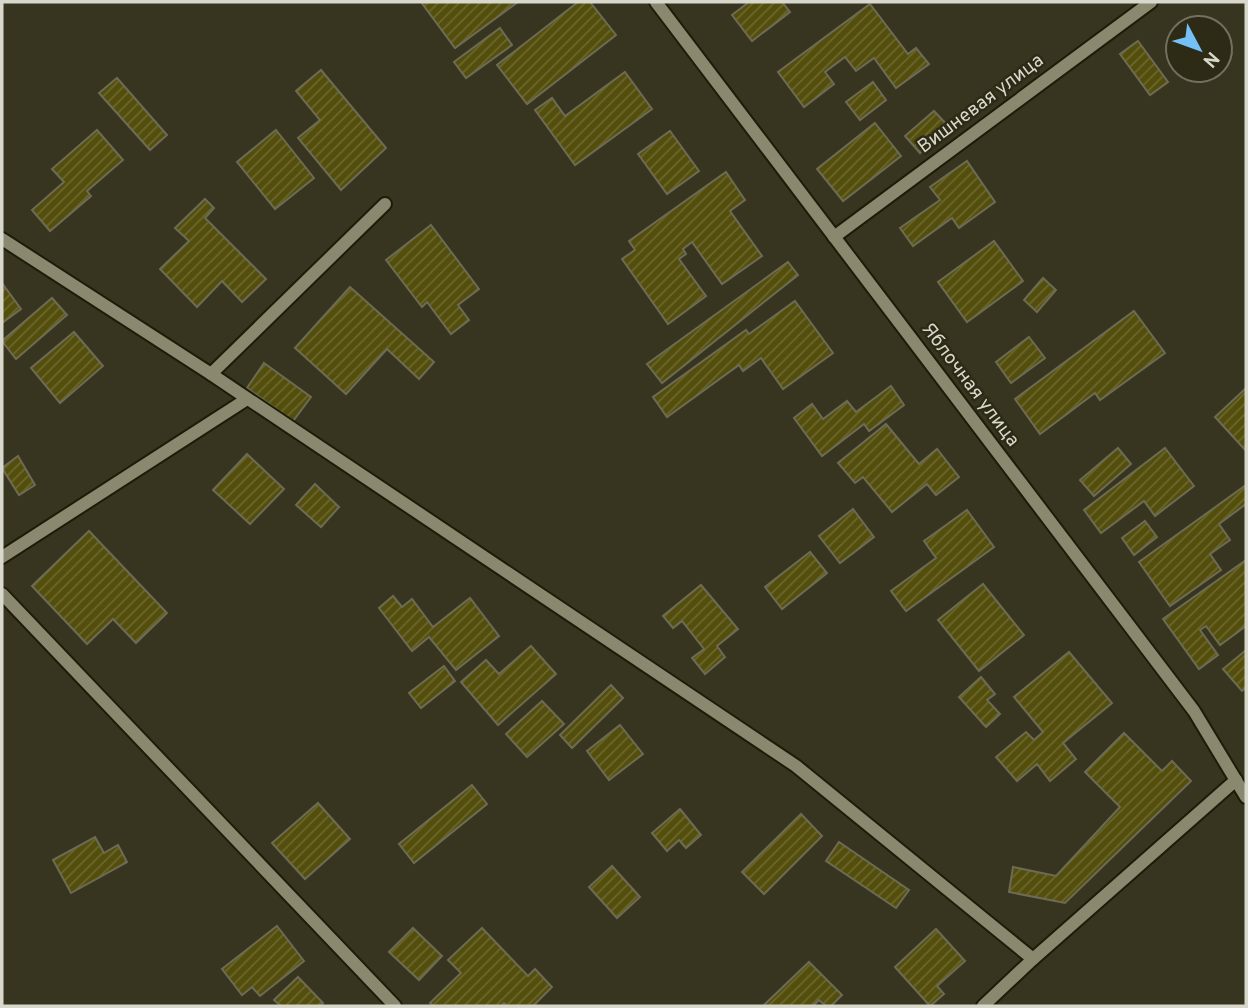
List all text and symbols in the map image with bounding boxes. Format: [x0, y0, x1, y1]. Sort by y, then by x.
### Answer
north arrow [1164, 14, 1234, 84]
text: N [1197, 46, 1224, 72]
street label: Вишневая улица [913, 49, 1049, 159]
street label: Яблочная улица [916, 318, 1024, 452]

